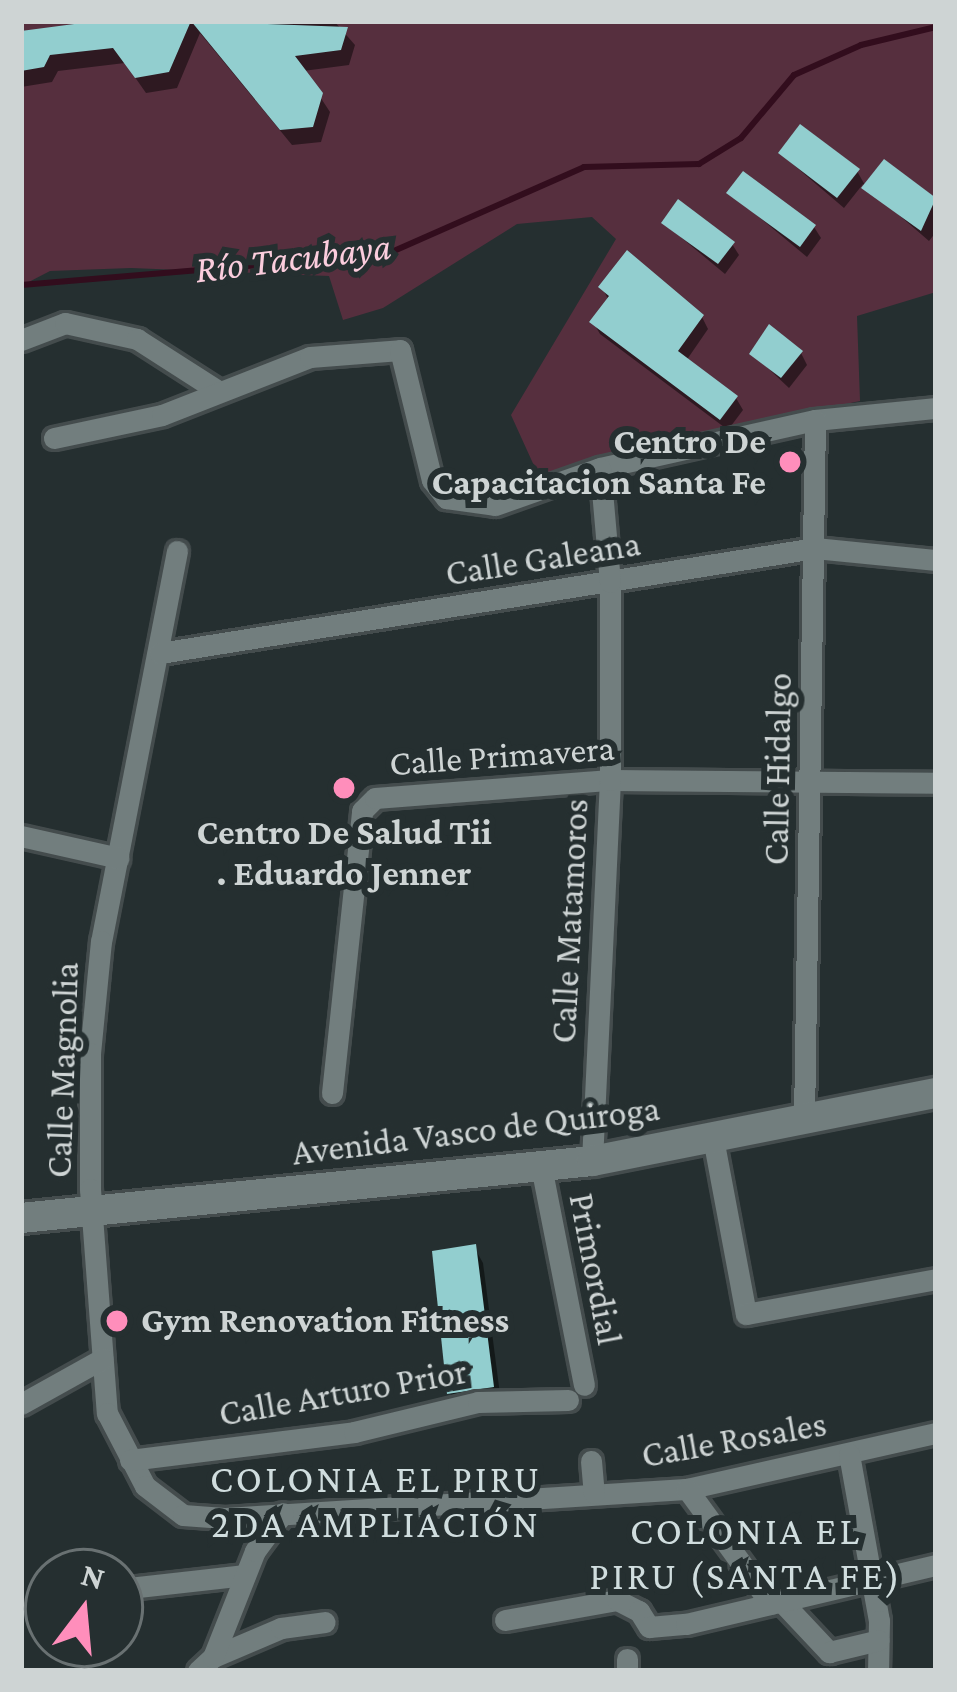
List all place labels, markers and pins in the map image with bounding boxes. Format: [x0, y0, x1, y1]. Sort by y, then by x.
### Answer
place label: Centro De Capacitacion Santa Fe [432, 419, 766, 504]
marker: Centro De Capacitacion Santa Fe [777, 449, 803, 475]
marker: Centro De Salud Tii . Eduardo Jenner [328, 772, 360, 804]
place label: Centro De Salud Tii . Eduardo Jenner [196, 810, 492, 895]
place label: Gym Renovation Fitness [141, 1299, 509, 1343]
marker: Gym Renovation Fitness [104, 1308, 130, 1334]

